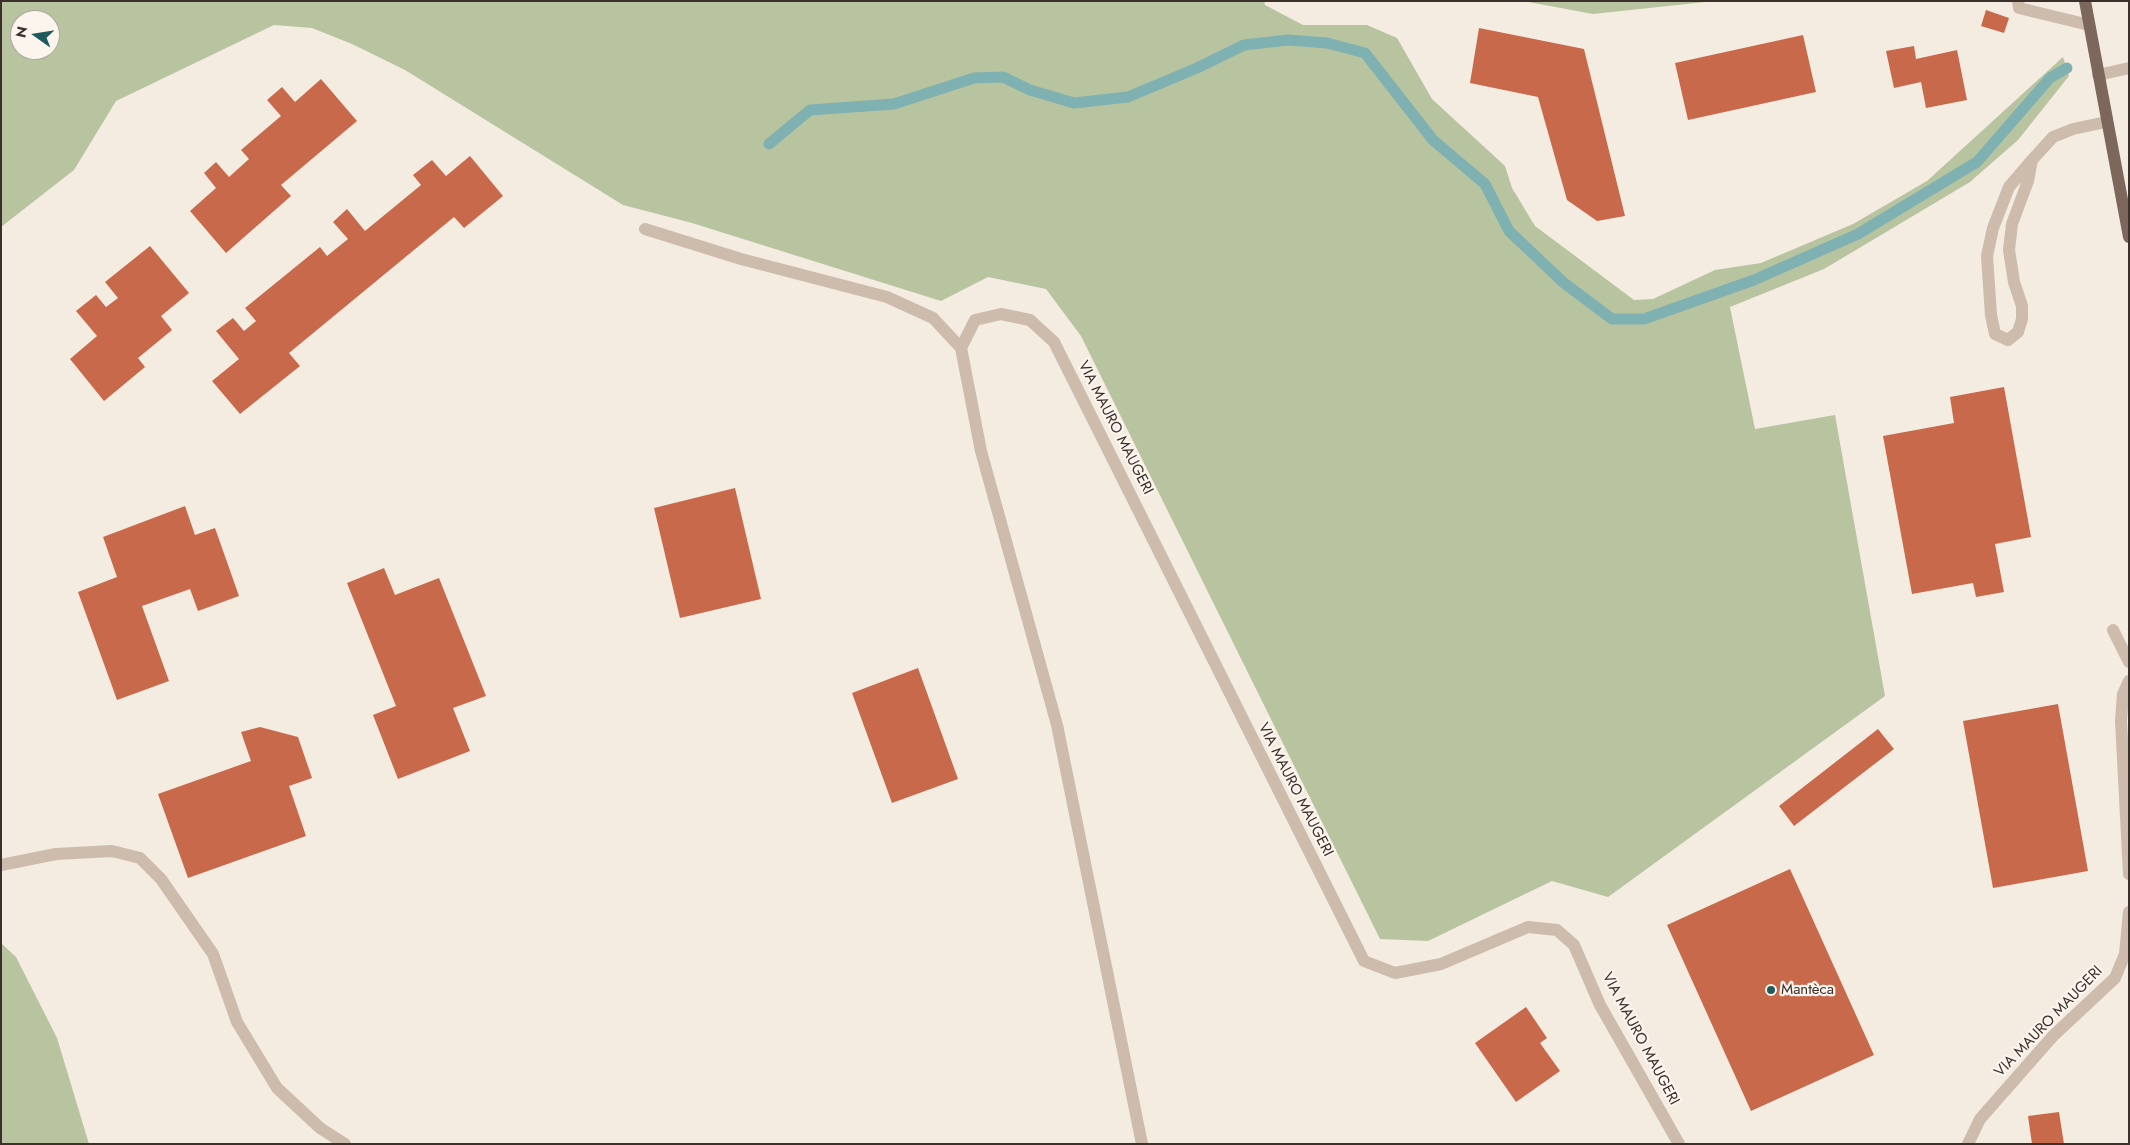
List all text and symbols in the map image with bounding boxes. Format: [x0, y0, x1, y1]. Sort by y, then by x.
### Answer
north arrow [10, 10, 60, 60]
text: N [10, 24, 32, 40]
street label: VIA MAURO MAUGERI [1073, 358, 1157, 498]
street label: VIA MAURO MAUGERI [1253, 720, 1337, 860]
street label: VIA MAURO MAUGERI [1991, 963, 2107, 1081]
street label: VIA MAURO MAUGERI [1597, 970, 1683, 1108]
place label: Mantèca [1781, 981, 1834, 999]
marker: Mantèca [1765, 984, 1777, 996]

